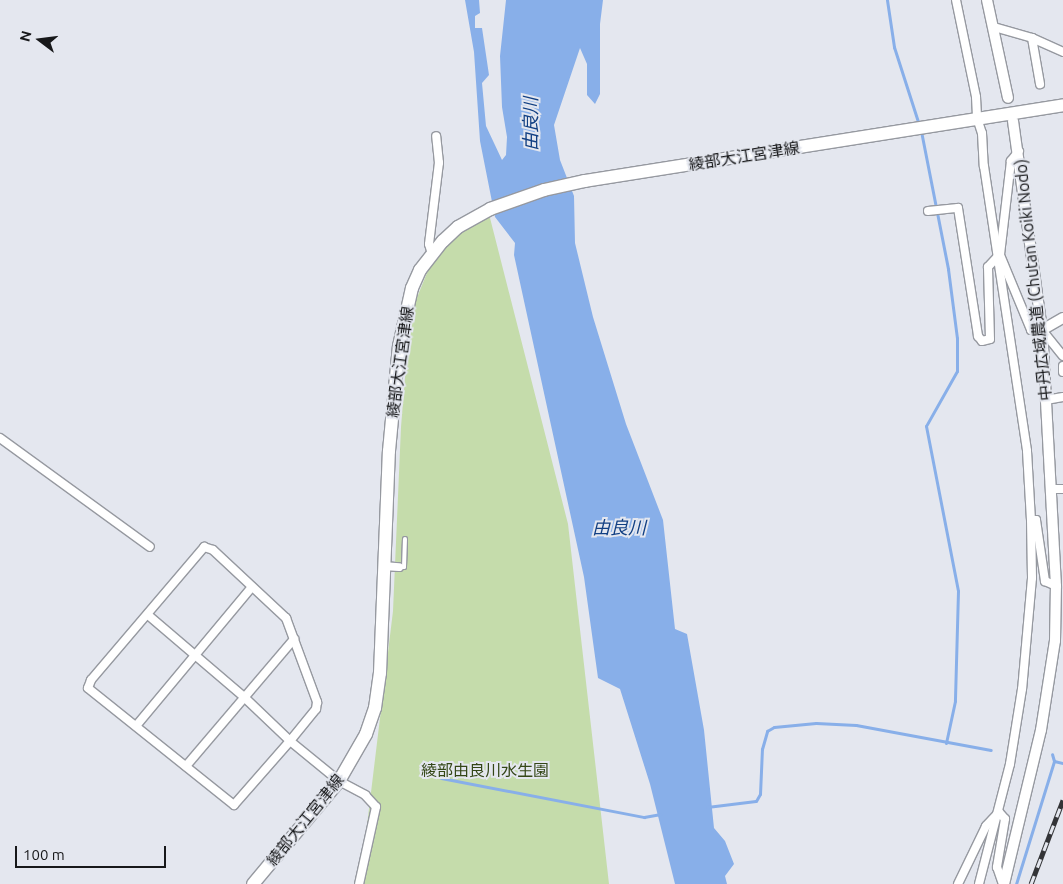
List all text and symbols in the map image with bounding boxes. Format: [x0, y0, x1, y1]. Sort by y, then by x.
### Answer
north arrow [15, 15, 65, 65]
text: N [16, 29, 35, 43]
water label: 由良川 [519, 97, 541, 151]
street label: 綾部大江宮津線 [687, 138, 801, 174]
street label: 中丹広域農道 (Chutan Koiki Nodo) [1011, 158, 1055, 402]
street label: 綾部大江宮津線 [383, 305, 417, 419]
water label: 由良川 [592, 516, 646, 538]
park label: 綾部由良川水生園 [421, 760, 549, 780]
street label: 綾部大江宮津線 [262, 770, 348, 870]
scale bar [18, 836, 169, 868]
text: 100 m [23, 846, 65, 863]

